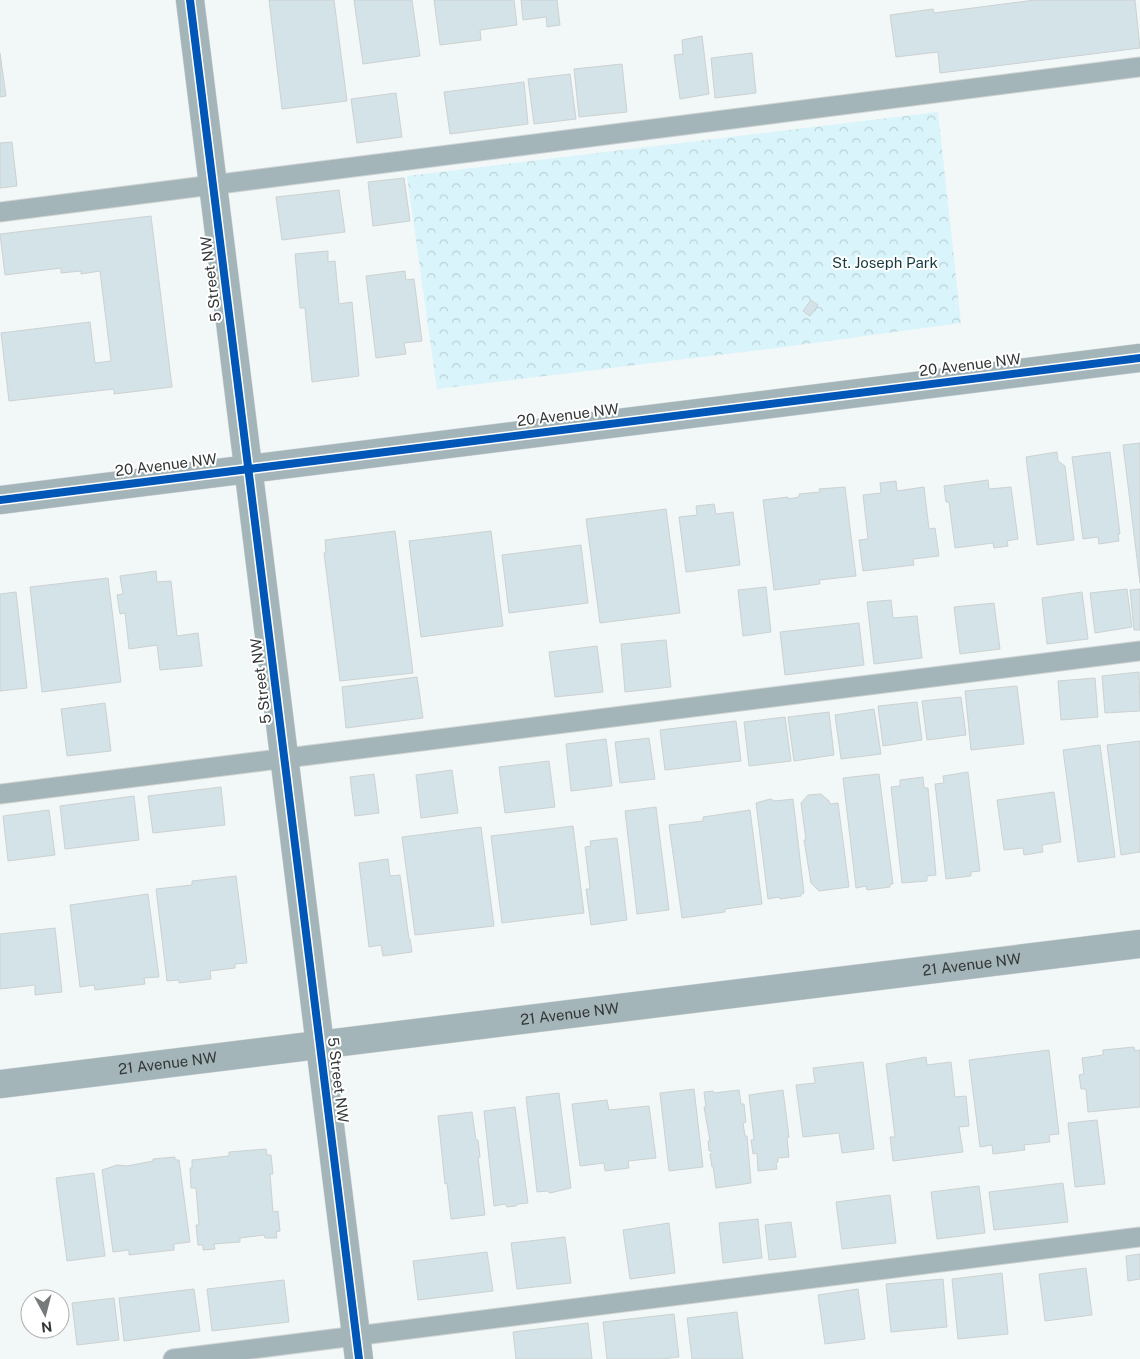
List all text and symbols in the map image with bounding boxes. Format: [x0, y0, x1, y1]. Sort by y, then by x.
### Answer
street label: 5 Street NW [197, 235, 224, 323]
park label: St. Joseph Park [832, 254, 938, 271]
street label: 20 Avenue NW [918, 350, 1022, 379]
street label: 20 Avenue NW [516, 400, 620, 429]
street label: 20 Avenue NW [114, 450, 218, 479]
street label: 5 Street NW [247, 637, 274, 725]
street label: 21 Avenue NW [921, 950, 1022, 979]
street label: 21 Avenue NW [519, 999, 620, 1028]
street label: 5 Street NW [325, 1036, 352, 1124]
street label: 21 Avenue NW [117, 1048, 218, 1077]
north arrow [20, 1289, 70, 1339]
text: N [40, 1318, 53, 1336]

